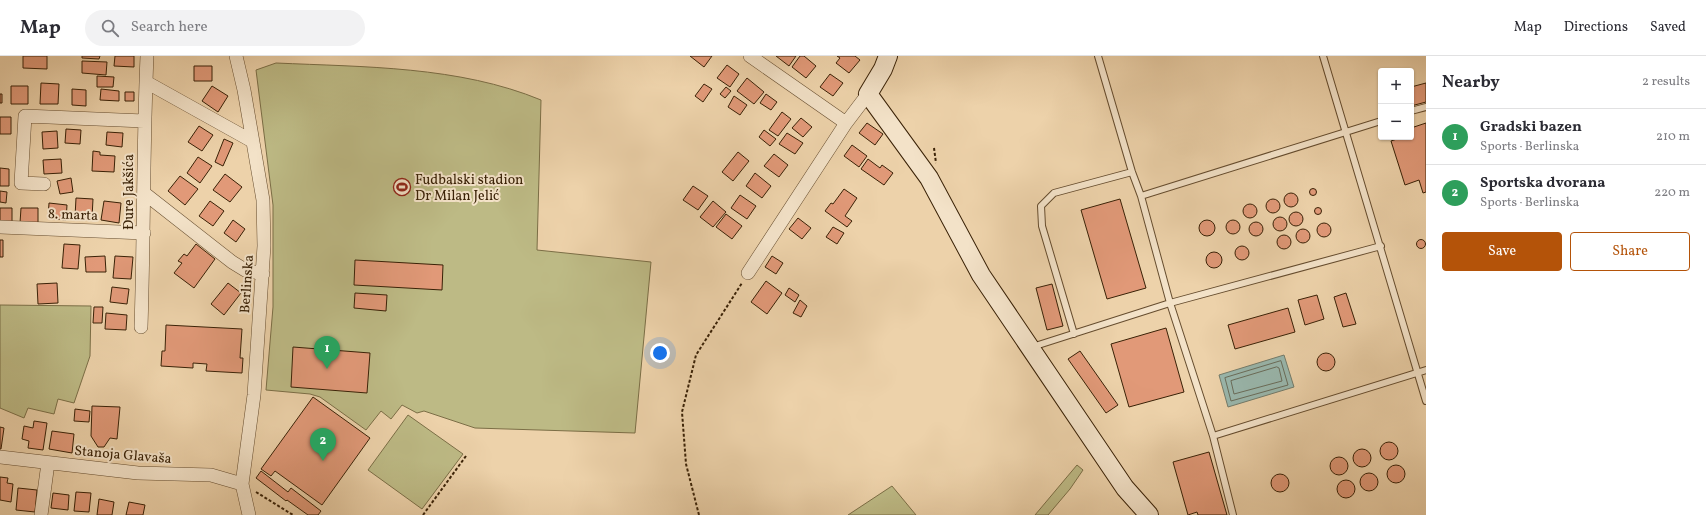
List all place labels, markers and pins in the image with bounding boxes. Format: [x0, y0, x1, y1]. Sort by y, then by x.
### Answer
place label: Fudbalski stadion Dr Milan Jelić [415, 171, 523, 206]
sports icon: Fudbalski stadion Dr Milan Jelić [392, 177, 412, 197]
pin: 1 [314, 336, 340, 369]
pin: 2 [310, 428, 336, 461]

